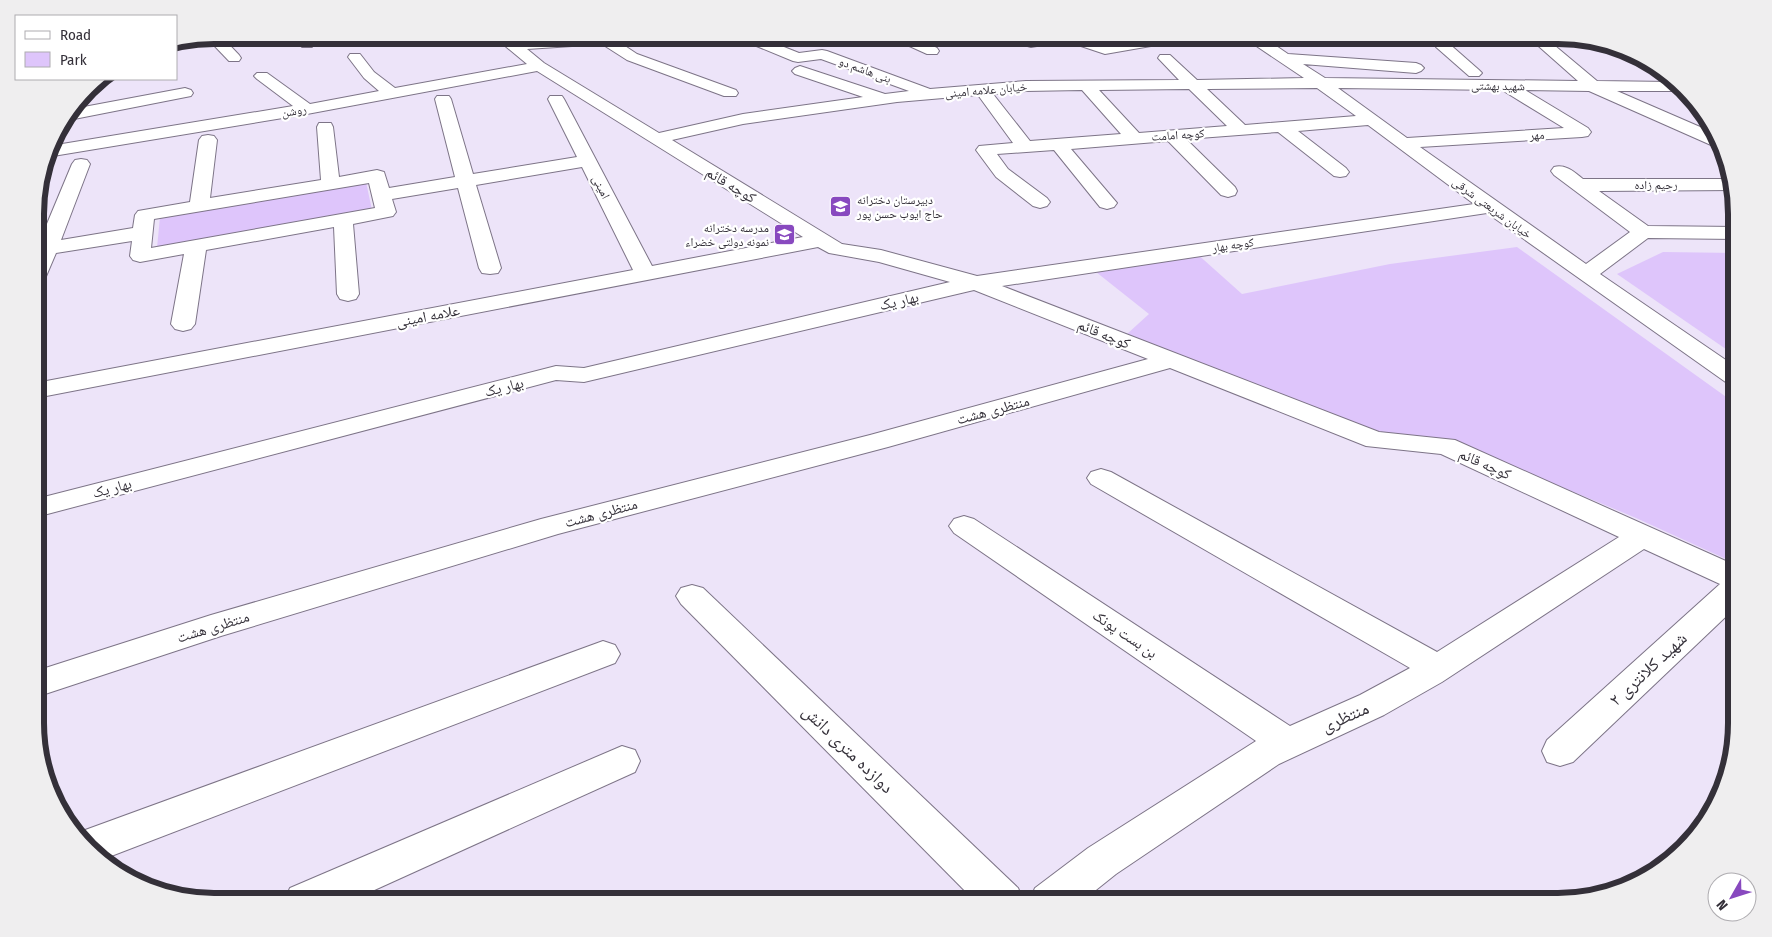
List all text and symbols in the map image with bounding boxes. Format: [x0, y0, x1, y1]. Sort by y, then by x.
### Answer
legend [15, 15, 178, 80]
text: Road [60, 26, 91, 44]
text: Park [60, 51, 87, 69]
street label: بنی هاشم دو [837, 54, 893, 87]
street label: خیابان علامه امینی [944, 79, 1028, 101]
street label: شهید بهشتی [1471, 79, 1525, 94]
street label: روشن [280, 102, 308, 120]
street label: کوچه امامت [1151, 126, 1205, 144]
street label: مهر [1528, 128, 1545, 142]
street label: کوچه قائم [702, 163, 759, 208]
street label: امینی [589, 173, 613, 201]
street label: خیابان شریعتی شرقی [1449, 175, 1535, 242]
street label: رحیم زاده [1634, 178, 1678, 193]
place label: دبیرستان دخترانه حاج ایوب حسن پور [856, 193, 943, 221]
school or university icon: دبیرستان دخترانه حاج ایوب حسن پور [829, 195, 853, 219]
place label: مدرسه دخترانه نمونه دولتی خضراء [685, 221, 769, 249]
school or university icon: مدرسه دخترانه نمونه دولتی خضراء [773, 223, 797, 247]
street label: کوچه بهار [1210, 235, 1255, 255]
street label: بهار یک [878, 288, 920, 314]
street label: علامه امینی [395, 301, 462, 332]
street label: کوچه قائم [1075, 315, 1133, 354]
street label: بهار یک [483, 373, 525, 401]
street label: منتظری هشت [955, 392, 1032, 429]
street label: کوچه قائم [1456, 445, 1514, 484]
street label: بهار یک [90, 474, 134, 502]
street label: منتظری هشت [563, 495, 640, 532]
street label: بن بست پونک [1089, 606, 1161, 663]
street label: منتظری هشت [175, 607, 252, 647]
street label: شهید کلانتری ۲ [1604, 627, 1692, 711]
street label: منتظری [1318, 697, 1372, 737]
street label: دوازده متری دانش [798, 700, 898, 798]
north arrow [1707, 872, 1757, 922]
text: N [1713, 896, 1732, 913]

